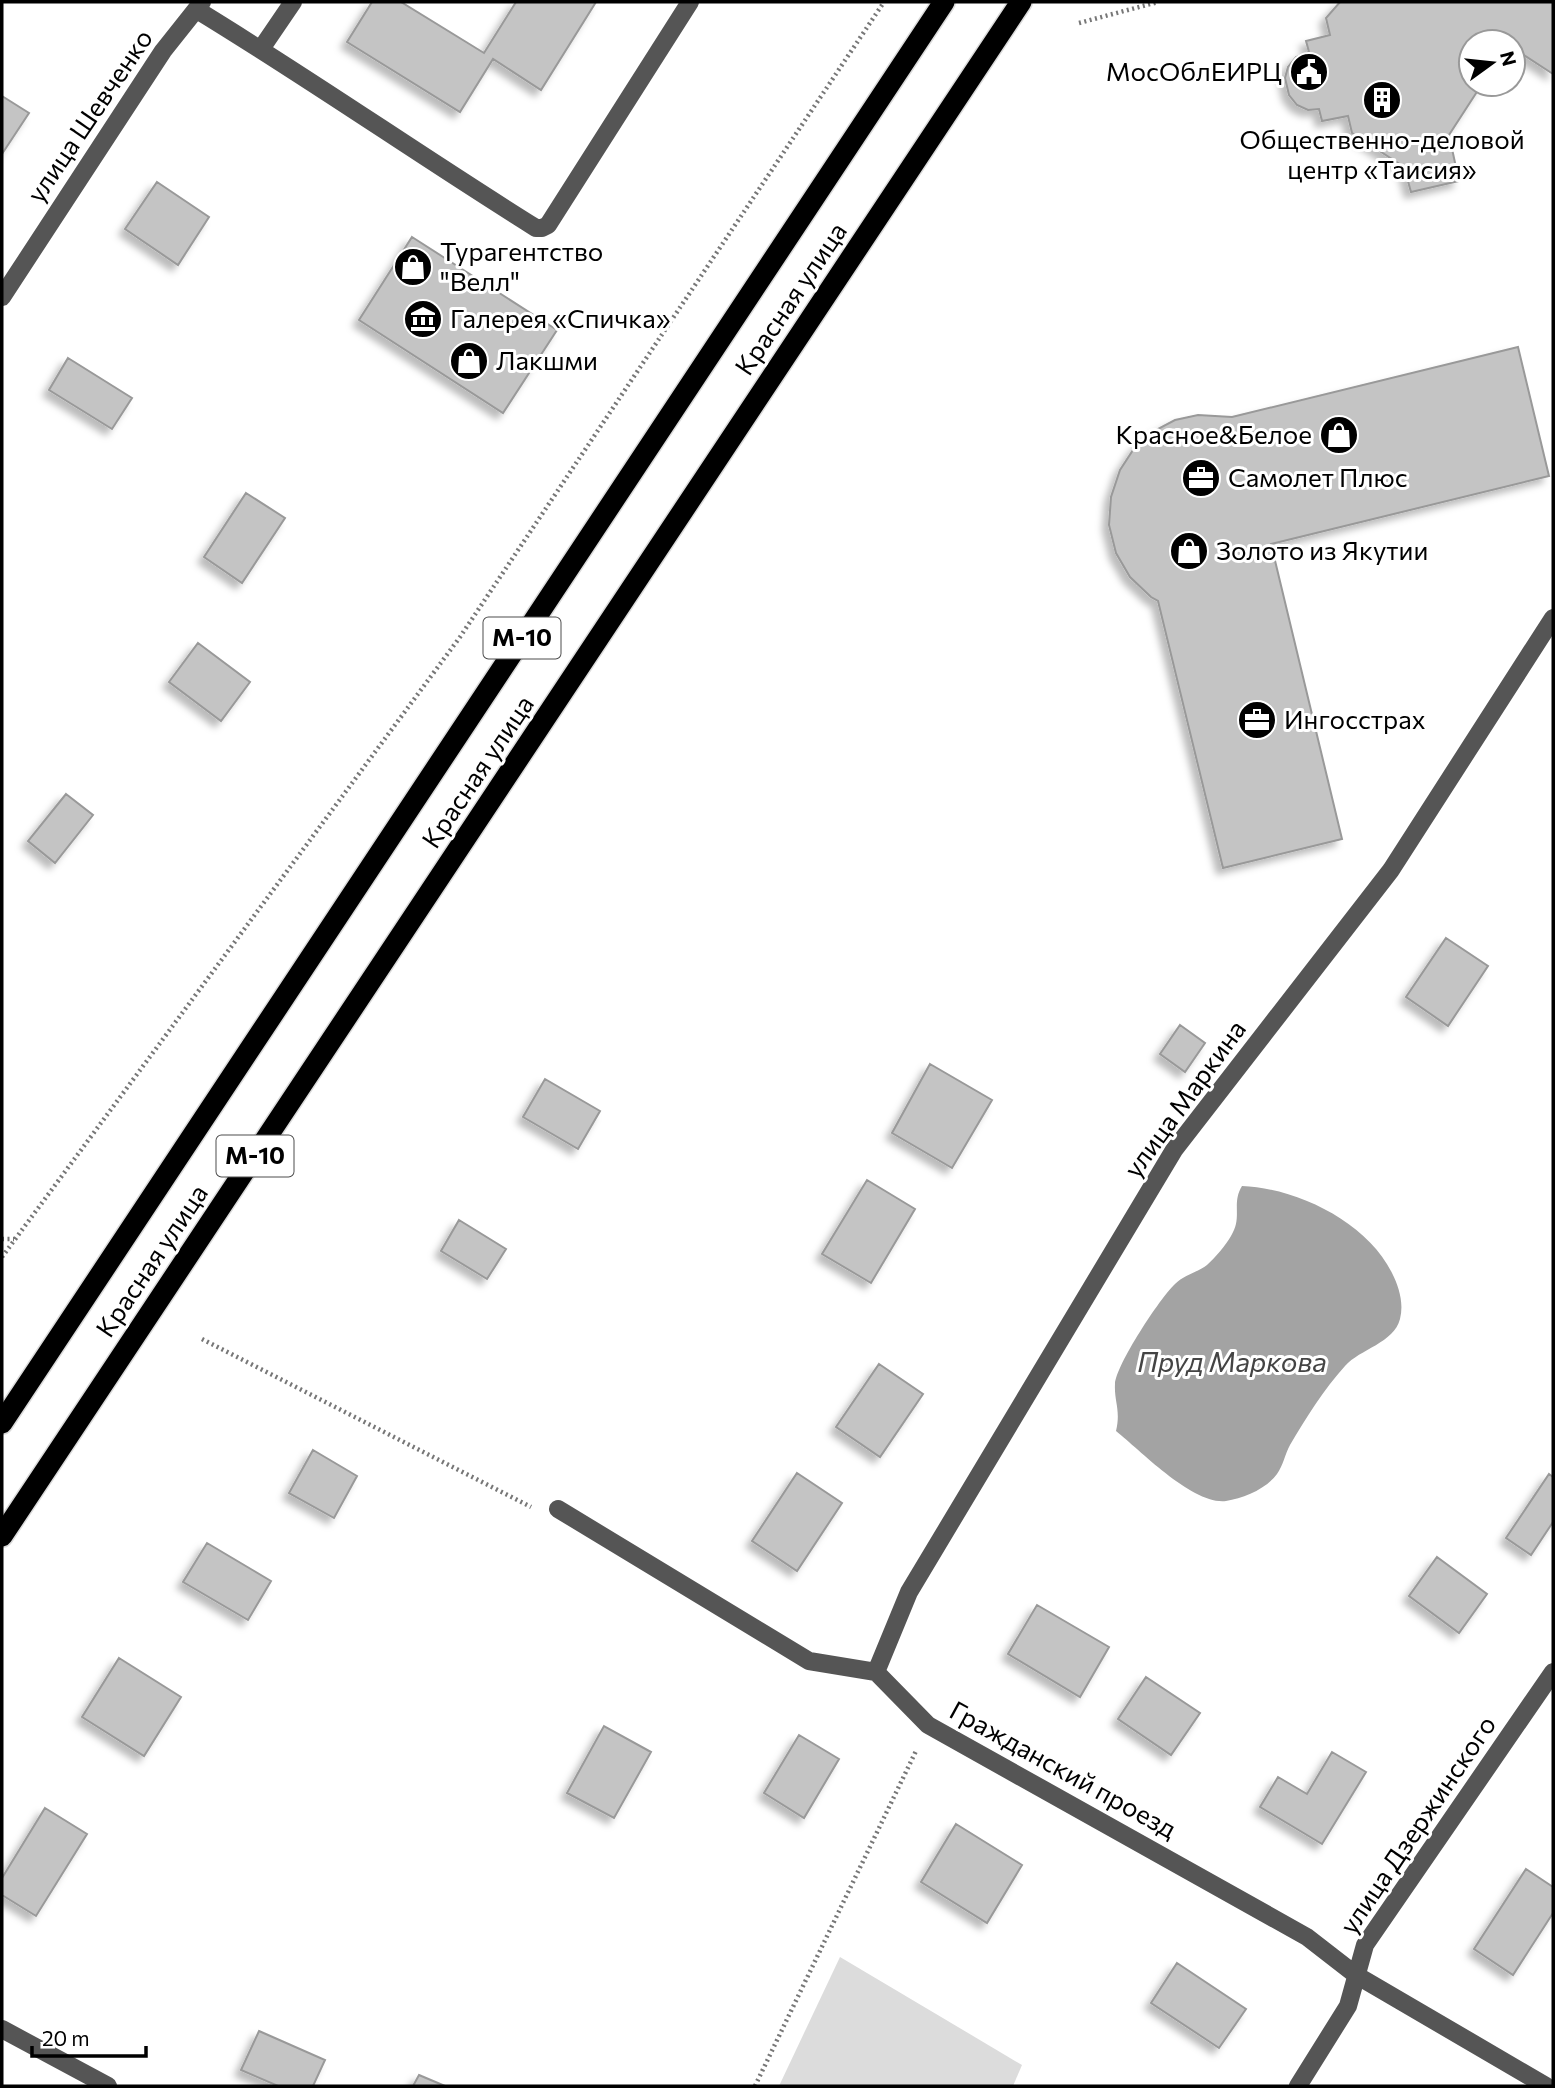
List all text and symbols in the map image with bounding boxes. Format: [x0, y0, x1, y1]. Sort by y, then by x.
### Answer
street label: улица Шевченко [19, 23, 158, 208]
north arrow [1457, 28, 1527, 98]
text: N [1496, 49, 1522, 68]
public building icon: МосОблЕИРЦ [1288, 51, 1330, 93]
place label: МосОблЕИРЦ [1106, 55, 1282, 86]
building icon: Общественно-деловой центр «Таисия» [1361, 79, 1403, 121]
place label: Общественно-деловой центр «Таисия» [1239, 123, 1525, 184]
street label: Красная улица [727, 216, 852, 380]
place label: Турагентство "Велл" [440, 235, 603, 296]
shop icon: Турагентство "Велл" [392, 246, 434, 288]
museum icon: Галерея «Спичка» [402, 298, 444, 340]
place label: Галерея «Спичка» [450, 302, 671, 333]
shop icon: Лакшми [448, 340, 490, 382]
place label: Лакшми [496, 344, 598, 375]
shop icon: Красное&Белое [1318, 414, 1360, 456]
place label: Красное&Белое [1116, 418, 1312, 449]
office icon: Самолет Плюс [1180, 457, 1222, 499]
place label: Самолет Плюс [1228, 461, 1408, 492]
shop icon: Золото из Якутии [1168, 530, 1210, 572]
place label: Золото из Якутии [1216, 534, 1428, 565]
road number: М-10 [484, 618, 560, 658]
street label: Красная улица [414, 689, 539, 853]
office icon: Ингосстрах [1236, 699, 1278, 741]
place label: Ингосстрах [1284, 703, 1426, 734]
street label: улица Маркина [1116, 1014, 1251, 1183]
road number: М-10 [216, 1136, 294, 1176]
street label: Красная улица [88, 1178, 213, 1342]
water label: Пруд Маркова [1137, 1344, 1327, 1378]
street label: Гражданский проезд [945, 1694, 1182, 1844]
street label: улица Дзержинского [1332, 1709, 1501, 1939]
scale bar [32, 2014, 145, 2058]
text: 20 m [42, 2025, 90, 2050]

